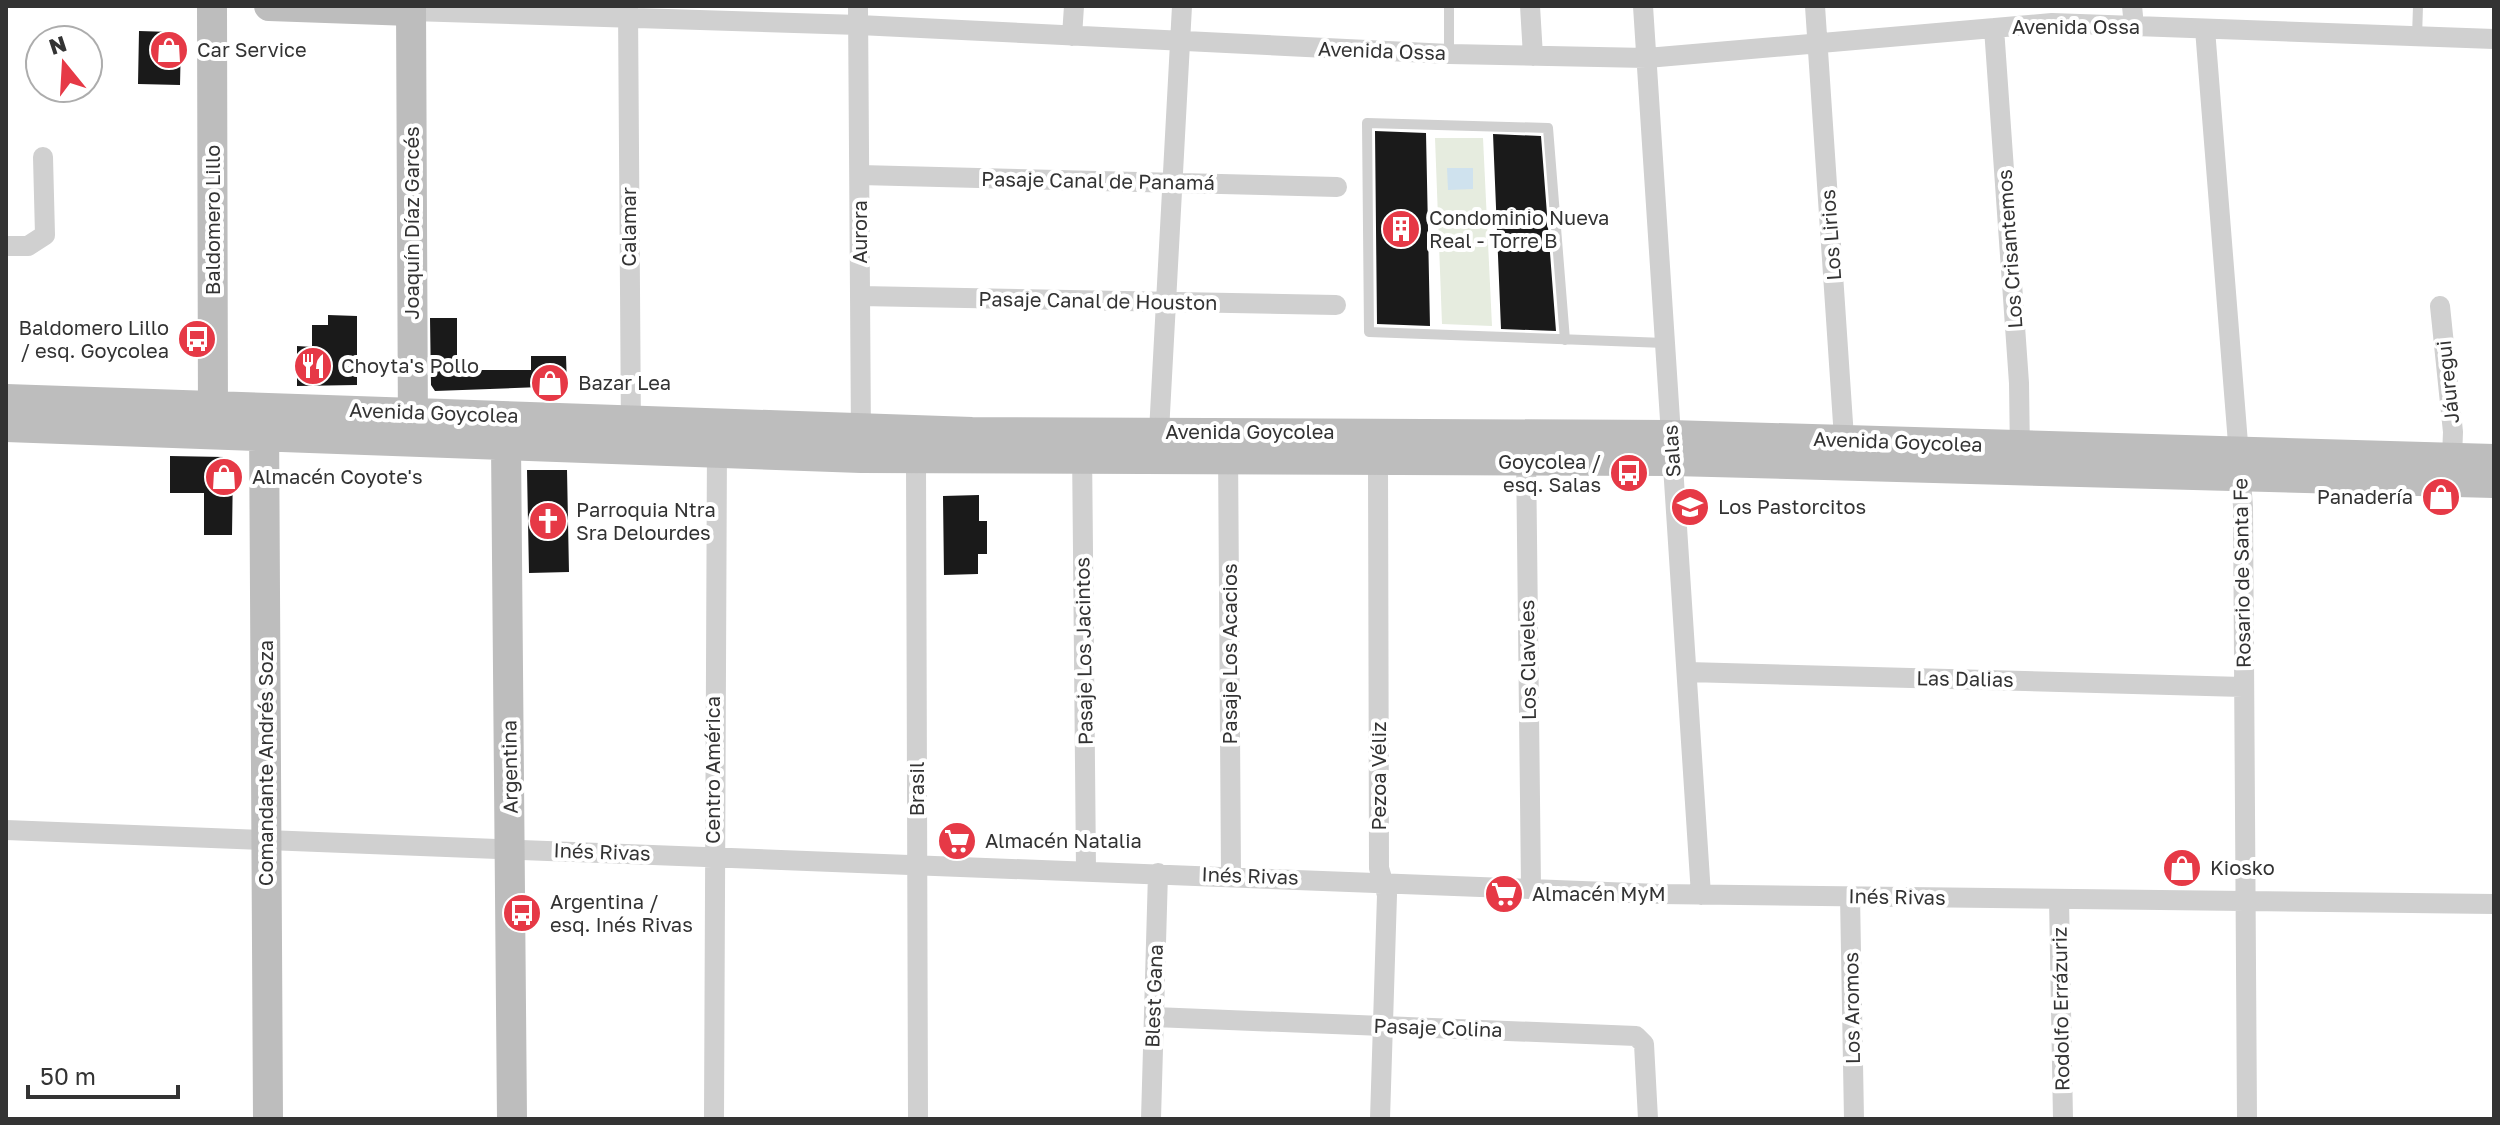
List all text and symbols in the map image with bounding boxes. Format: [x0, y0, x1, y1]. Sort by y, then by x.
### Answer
street label: Avenida Ossa [2012, 14, 2140, 38]
north arrow [24, 24, 104, 104]
text: N [46, 29, 70, 60]
shop icon: Car Service [148, 29, 190, 71]
street label: Avenida Ossa [1318, 36, 1447, 64]
place label: Car Service [197, 37, 307, 61]
street label: Joaquín Díaz Garcés [399, 126, 423, 320]
street label: Baldomero Lillo [200, 145, 224, 295]
street label: Pasaje Canal de Panamá [981, 166, 1215, 194]
street label: Los Crisantemos [1991, 169, 2027, 329]
street label: Calamar [616, 187, 640, 267]
street label: Los Lirios [1815, 189, 1845, 281]
street label: Aurora [847, 200, 871, 264]
place label: Condominio Nueva Real - Torre B [1429, 205, 1609, 252]
building icon: Condominio Nueva Real - Torre B [1380, 208, 1422, 250]
street label: Pasaje Canal de Houston [978, 286, 1218, 314]
place label: Baldomero Lillo / esq. Goycolea [19, 315, 169, 362]
bus stop icon: Baldomero Lillo / esq. Goycolea [176, 318, 218, 360]
street label: Jáuregui [2431, 339, 2463, 425]
restaurant icon: Choyta's Pollo [292, 345, 334, 387]
place label: Choyta's Pollo [341, 353, 479, 377]
shop icon: Bazar Lea [529, 362, 571, 404]
place label: Bazar Lea [578, 370, 671, 394]
street label: Avenida Goycolea [349, 397, 519, 427]
street label: Avenida Goycolea [1165, 419, 1335, 443]
street label: Salas [1657, 424, 1685, 478]
street label: Avenida Goycolea [1813, 426, 1983, 456]
place label: Goycolea / esq. Salas [1498, 449, 1601, 496]
bus stop icon: Goycolea / esq. Salas [1608, 452, 1650, 494]
shop icon: Almacén Coyote's [203, 456, 245, 498]
place label: Almacén Coyote's [252, 464, 423, 488]
shop icon: Panadería [2420, 476, 2462, 518]
street label: Rosario de Santa Fe [2227, 478, 2255, 668]
place label: Panadería [2317, 484, 2413, 508]
school or university icon: Los Pastorcitos [1669, 486, 1711, 528]
place label: Los Pastorcitos [1718, 494, 1866, 518]
place label: Parroquia Ntra Sra Delourdes [576, 497, 716, 544]
church icon: Parroquia Ntra Sra Delourdes [527, 500, 569, 542]
street label: Pasaje Los Jacintos [1069, 557, 1097, 745]
street label: Pasaje Los Acacios [1217, 563, 1241, 745]
street label: Los Claveles [1514, 600, 1540, 720]
street label: Comandante Andrés Soza [253, 640, 277, 886]
street label: Las Dalias [1916, 665, 2014, 691]
street label: Centro América [700, 696, 724, 844]
street label: Argentina [496, 720, 522, 814]
street label: Pezoa Véliz [1366, 722, 1390, 830]
street label: Brasil [904, 762, 928, 816]
supermarket icon: Almacén Natalia [936, 820, 978, 862]
place label: Almacén Natalia [985, 828, 1142, 852]
street label: Inés Rivas [553, 837, 651, 865]
shop icon: Kiosko [2161, 847, 2203, 889]
place label: Kiosko [2210, 855, 2275, 879]
street label: Inés Rivas [1201, 861, 1299, 889]
supermarket icon: Almacén MyM [1483, 873, 1525, 915]
place label: Almacén MyM [1532, 881, 1666, 905]
street label: Inés Rivas [1848, 883, 1946, 909]
place label: Argentina / esq. Inés Rivas [550, 889, 693, 936]
bus stop icon: Argentina / esq. Inés Rivas [501, 892, 543, 934]
street label: Rodolfo Errázuriz [2047, 927, 2073, 1091]
street label: Blest Gana [1139, 944, 1167, 1048]
street label: Los Aromos [1838, 952, 1864, 1064]
street label: Pasaje Colina [1373, 1013, 1503, 1041]
scale bar [28, 1049, 178, 1099]
text: 50 m [40, 1061, 96, 1090]

